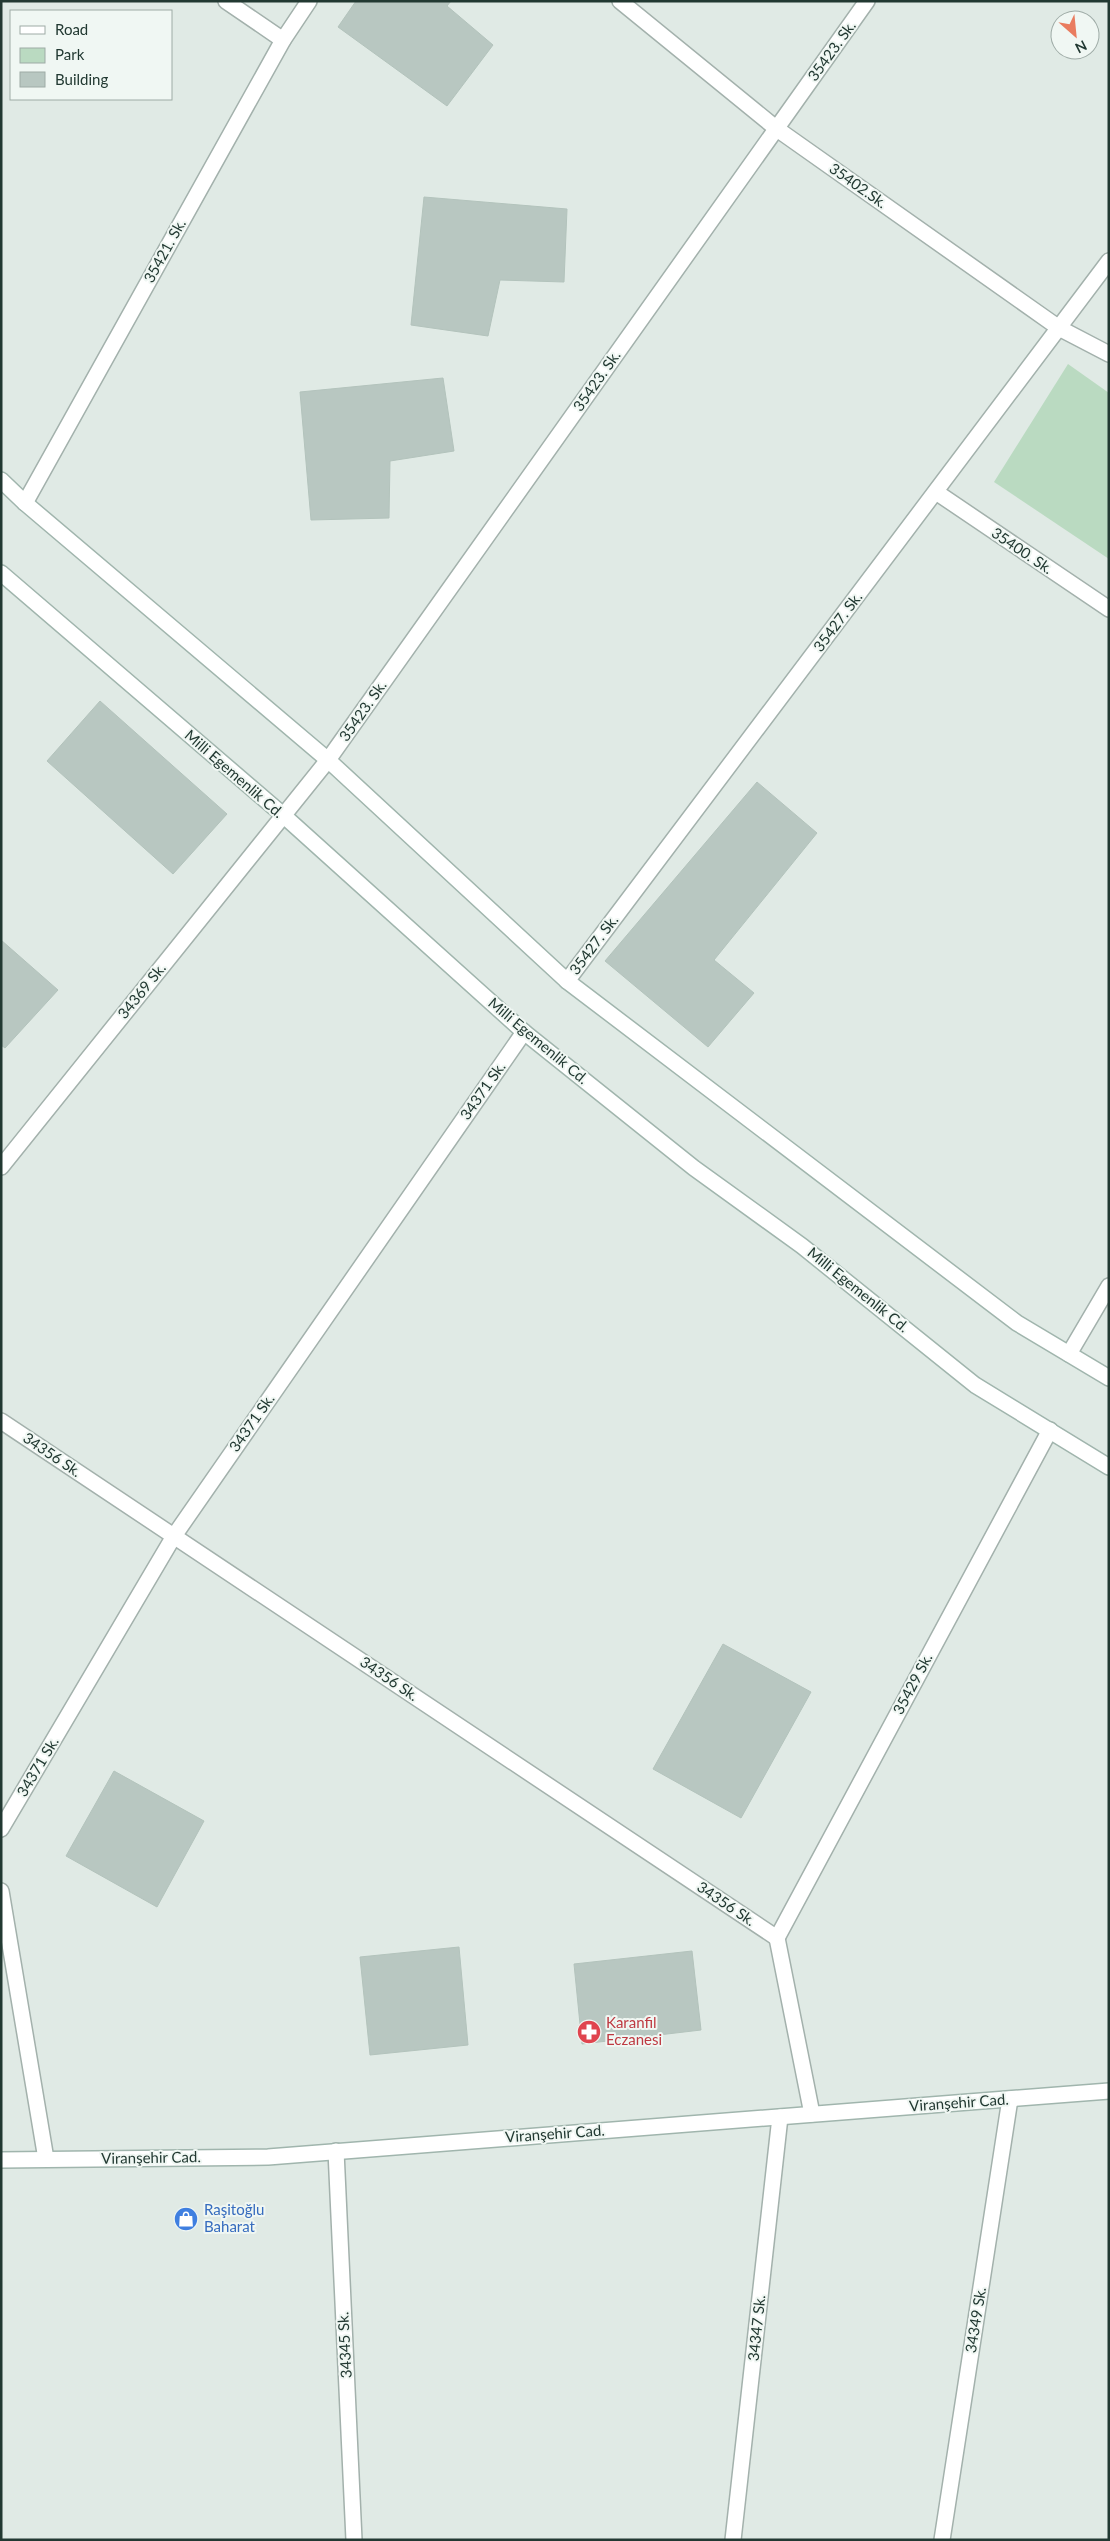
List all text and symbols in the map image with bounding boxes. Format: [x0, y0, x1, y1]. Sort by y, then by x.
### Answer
legend [10, 10, 172, 100]
north arrow [1050, 10, 1100, 60]
street label: 35423. Sk. [803, 17, 859, 84]
text: Road [55, 20, 88, 38]
text: N [1072, 37, 1090, 57]
text: Park [55, 45, 85, 63]
text: Building [55, 70, 108, 88]
street label: 35402.Sk. [826, 159, 891, 212]
street label: 35421. Sk. [139, 216, 189, 286]
street label: 35423. Sk. [569, 347, 624, 414]
street label: 35400. Sk. [988, 523, 1057, 577]
street label: 35427. Sk. [809, 588, 865, 655]
street label: 35423. Sk. [335, 677, 390, 744]
street label: Milli Egemenlik Cd. [182, 725, 288, 821]
street label: 35427. Sk. [565, 911, 621, 978]
street label: 34369 Sk. [113, 959, 169, 1022]
street label: Milli Egemenlik Cd. [485, 993, 592, 1087]
street label: 34371 Sk. [456, 1058, 509, 1123]
street label: Milli Egemenlik Cd. [804, 1243, 913, 1336]
street label: 34371 Sk. [225, 1390, 278, 1455]
street label: 34356 Sk. [20, 1428, 85, 1480]
street label: 35429 Sk. [889, 1650, 936, 1717]
street label: 34356 Sk. [357, 1652, 422, 1704]
street label: 34371 Sk. [12, 1733, 62, 1800]
street label: 34356 Sk. [694, 1877, 759, 1929]
place label: Karanfil Eczanesi [606, 2013, 662, 2048]
pharmacy icon: Karanfil Eczanesi [576, 2019, 602, 2045]
street label: Viranşehir Cad. [909, 2090, 1009, 2114]
street label: Viranşehir Cad. [505, 2121, 605, 2145]
street label: Viranşehir Cad. [101, 2147, 201, 2167]
place label: Raşitoğlu Baharat [204, 2200, 264, 2235]
shop icon: Raşitoğlu Baharat [173, 2206, 199, 2232]
street label: 34349 Sk. [961, 2286, 989, 2354]
street label: 34347 Sk. [744, 2294, 768, 2362]
street label: 34345 Sk. [333, 2311, 355, 2379]

